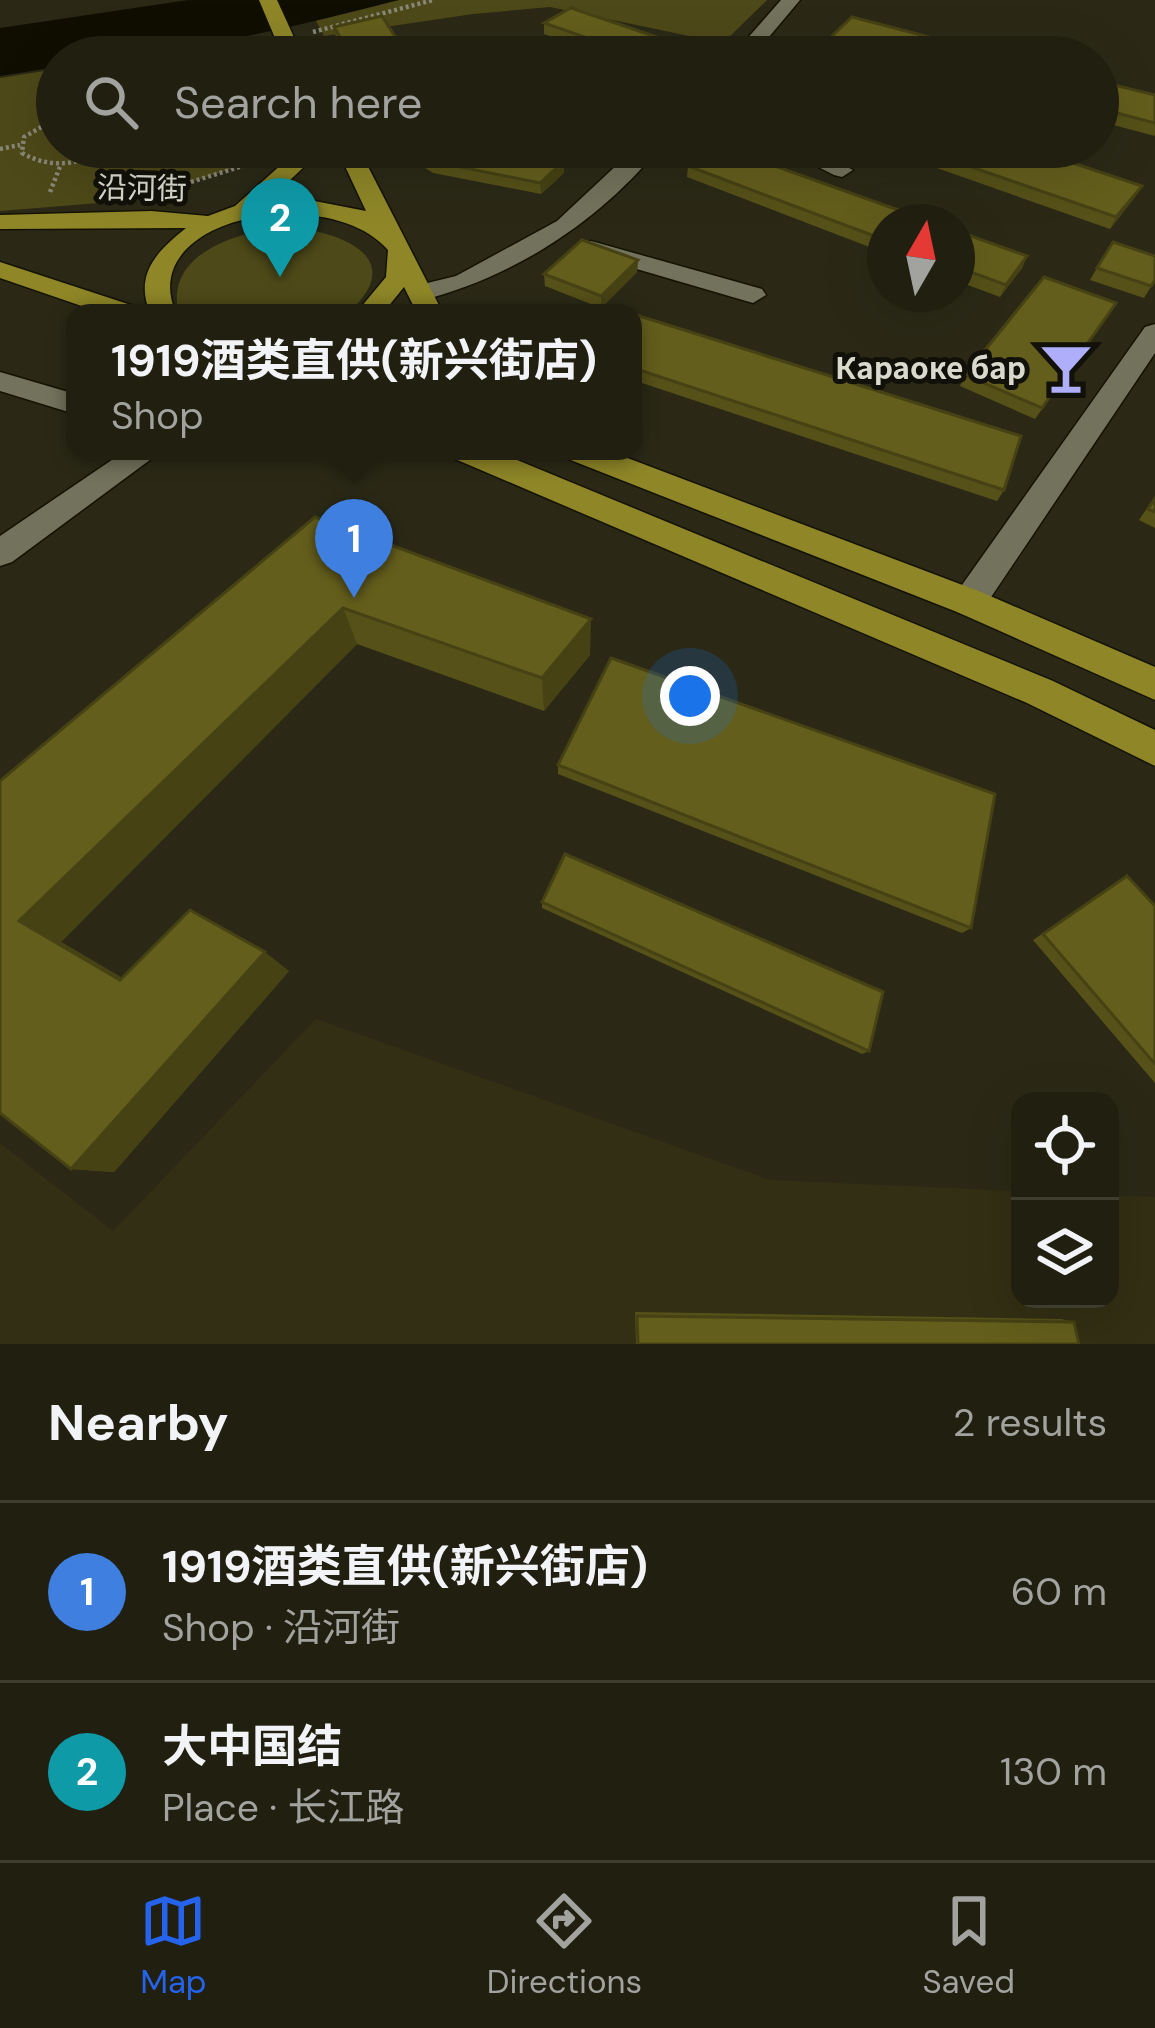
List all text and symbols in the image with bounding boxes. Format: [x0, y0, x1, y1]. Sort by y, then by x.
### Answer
search box [36, 36, 1119, 168]
icon: search [78, 69, 144, 135]
text: Search here [174, 73, 422, 132]
street label: 沿河街 [97, 168, 187, 208]
pin: 2 [241, 178, 319, 277]
north arrow [867, 204, 975, 312]
popup [66, 304, 642, 460]
text: 1919酒类直供(新兴街店) [111, 331, 597, 390]
bar icon: Караоке бар [1037, 339, 1095, 397]
place label: Караоке бар [835, 349, 1026, 388]
text: Shop [111, 390, 204, 441]
pin: 1 [315, 499, 393, 598]
your location [660, 666, 720, 726]
map controls [1011, 1092, 1119, 1308]
button: locate [1011, 1092, 1119, 1200]
button: layers [1011, 1200, 1119, 1308]
text: Nearby [48, 1389, 229, 1456]
text: 2 results [953, 1397, 1107, 1448]
text: 1919酒类直供(新兴街店) [162, 1537, 648, 1596]
text: 1 [80, 1566, 94, 1617]
text: 60 m [1011, 1566, 1107, 1617]
text: Shop · 沿河街 [162, 1602, 400, 1653]
text: 大中国结 [162, 1717, 342, 1776]
text: 2 [76, 1746, 98, 1797]
text: 130 m [1000, 1746, 1107, 1797]
text: Place · 长江路 [162, 1782, 404, 1833]
tab: Map [140, 1888, 207, 2003]
tab: Directions [487, 1888, 642, 2003]
tab: Saved [922, 1888, 1015, 2003]

